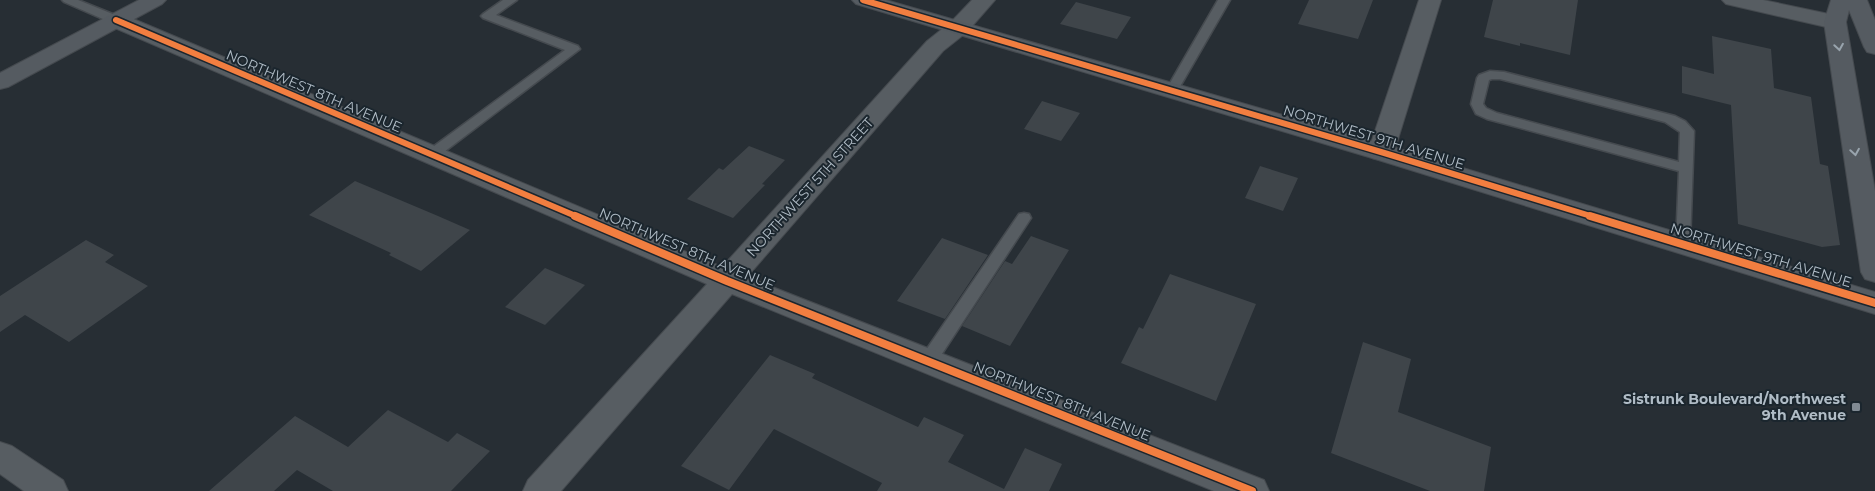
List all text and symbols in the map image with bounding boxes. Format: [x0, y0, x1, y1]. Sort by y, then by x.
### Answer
one-way arrow [1833, 43, 1843, 52]
street label: NORTHWEST 8TH AVENUE [223, 46, 405, 136]
street label: NORTHWEST 9TH AVENUE [1281, 101, 1467, 173]
street label: NORTHWEST 5TH STREET [743, 114, 877, 260]
one-way arrow [1850, 147, 1860, 156]
street label: NORTHWEST 8TH AVENUE [596, 204, 778, 294]
street label: NORTHWEST 9TH AVENUE [1668, 219, 1854, 291]
street label: NORTHWEST 8TH AVENUE [971, 357, 1153, 445]
place label: Sistrunk Boulevard/Northwest 9th Avenue [1623, 390, 1846, 424]
marker: Sistrunk Boulevard/Northwest 9th Avenue [1850, 401, 1862, 413]

